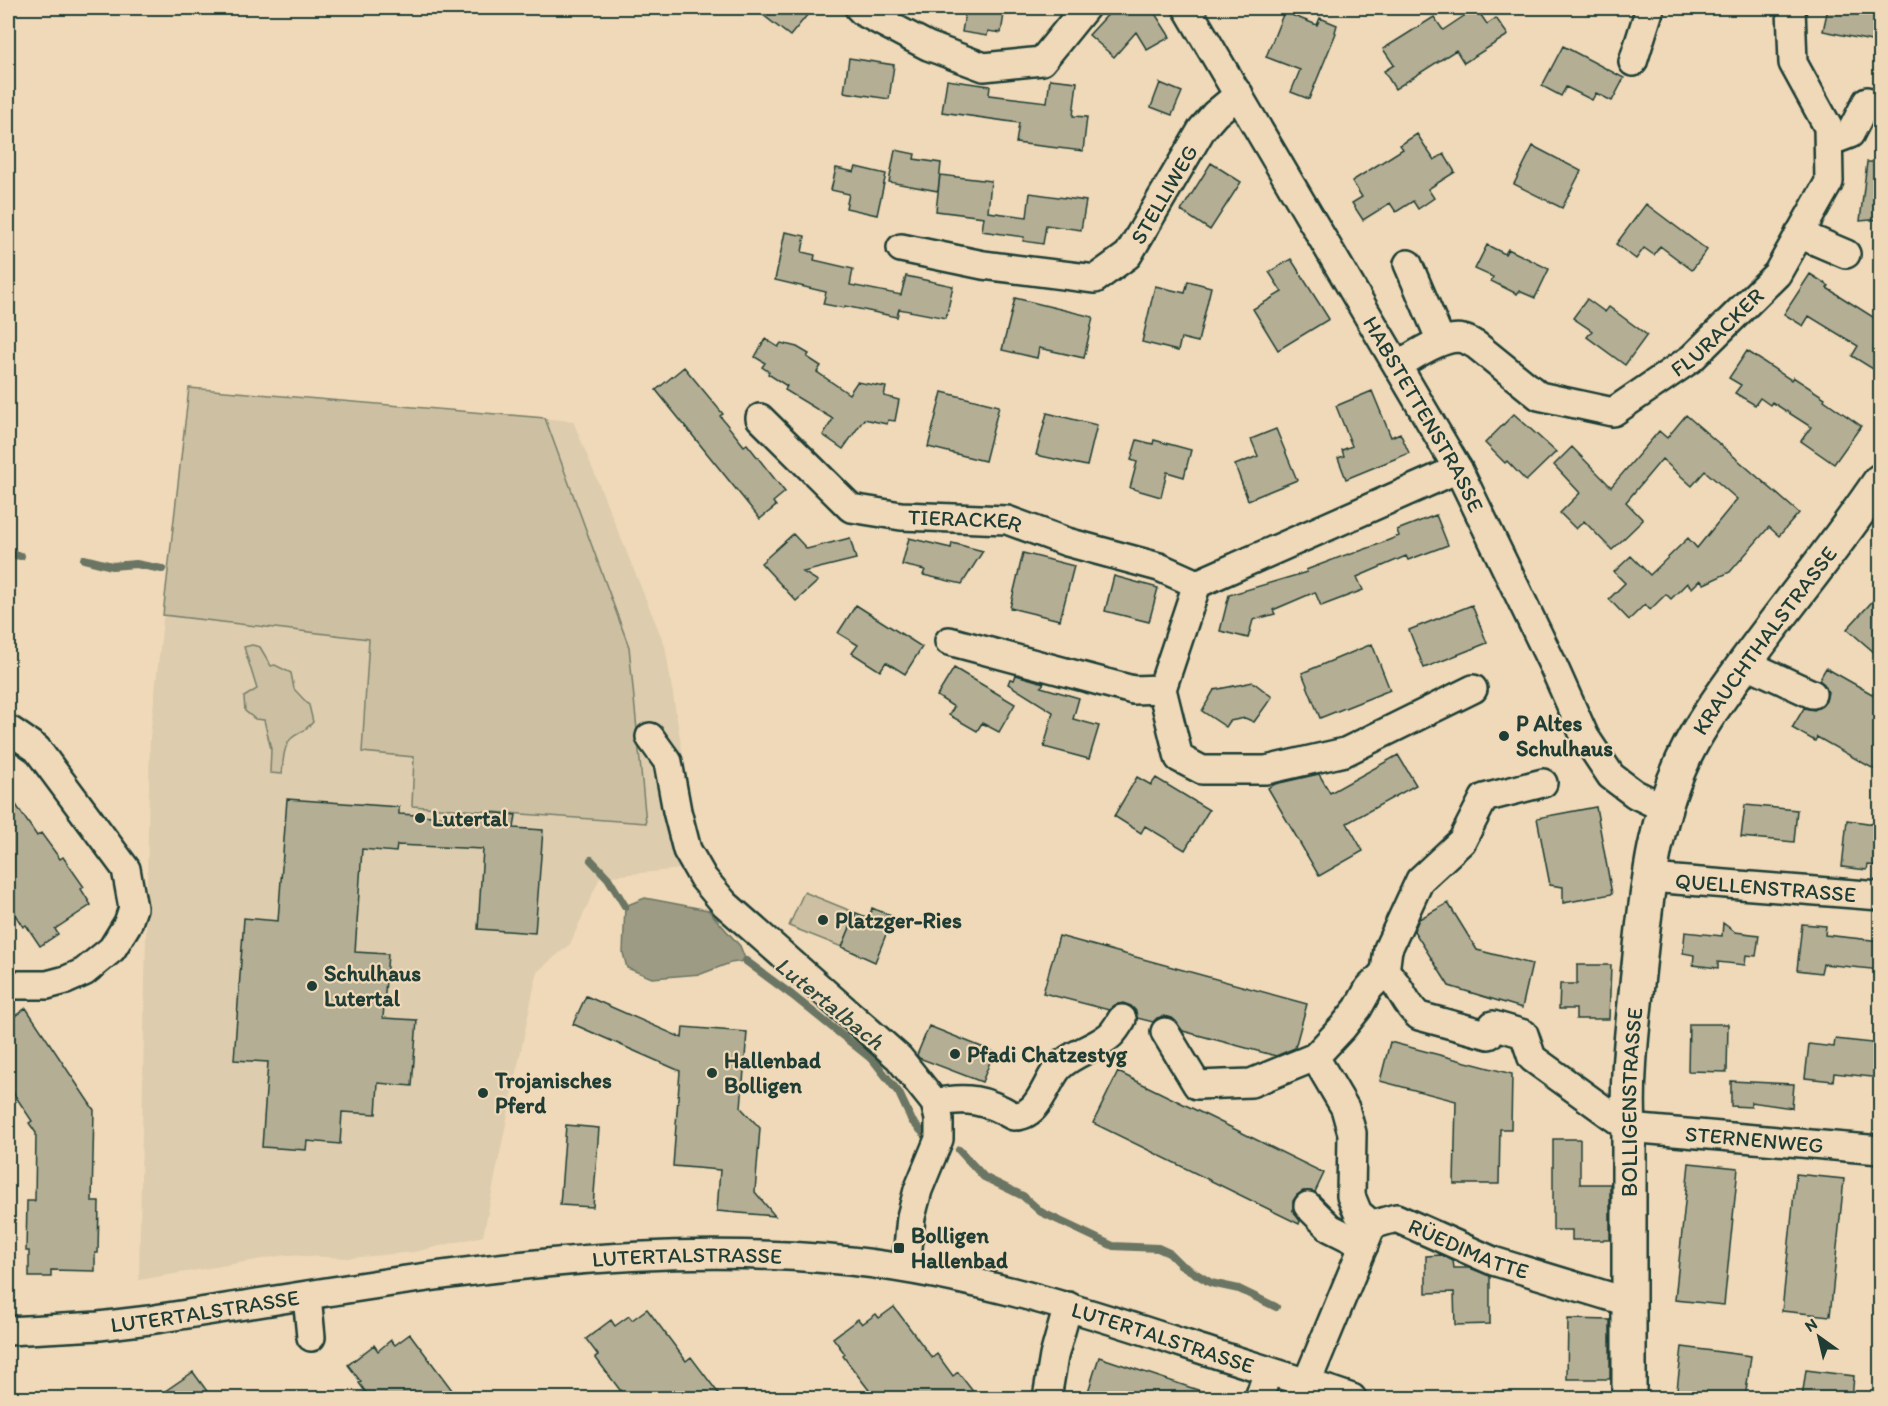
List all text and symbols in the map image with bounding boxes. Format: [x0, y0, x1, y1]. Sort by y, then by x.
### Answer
street label: STELLIWEG [1124, 139, 1204, 249]
street label: FLURACKER [1665, 282, 1769, 382]
street label: HABSTETTENSTRASSE [1357, 311, 1490, 516]
street label: TIERACKER [908, 503, 1027, 538]
street label: KRAUCHTHALSTRASSE [1686, 541, 1842, 740]
place label: P Altes Schulhaus [1516, 710, 1613, 762]
marker: P Altes Schulhaus [1497, 729, 1511, 743]
place label: Lutertal [432, 805, 509, 832]
marker: Lutertal [413, 811, 427, 825]
street label: QUELLENSTRASSE [1674, 867, 1857, 908]
place label: Platzger-Ries [835, 907, 962, 934]
marker: Platzger-Ries [816, 913, 830, 927]
water label: Lutertalbach [770, 950, 891, 1057]
place label: Schulhaus Lutertal [324, 960, 421, 1012]
marker: Schulhaus Lutertal [305, 979, 319, 993]
street label: BOLLIGENSTRASSE [1615, 1006, 1648, 1197]
place label: Pfadi Chatzestyg [967, 1041, 1128, 1068]
place label: Hallenbad Bolligen [724, 1047, 821, 1099]
marker: Pfadi Chatzestyg [948, 1047, 962, 1061]
marker: Hallenbad Bolligen [705, 1066, 719, 1080]
place label: Trojanisches Pferd [494, 1067, 612, 1119]
marker: Trojanisches Pferd [476, 1086, 490, 1100]
street label: STERNENWEG [1684, 1119, 1825, 1158]
street label: RÜEDIMATTE [1404, 1212, 1532, 1285]
place label: Bolligen Hallenbad [911, 1222, 1008, 1274]
street label: LUTERTALSTRASSE [591, 1241, 783, 1272]
marker: Bolligen Hallenbad [892, 1241, 906, 1255]
street label: LUTERTALSTRASSE [109, 1283, 301, 1338]
street label: LUTERTALSTRASSE [1069, 1295, 1258, 1379]
north arrow [1789, 1307, 1849, 1367]
text: N [1801, 1314, 1821, 1336]

